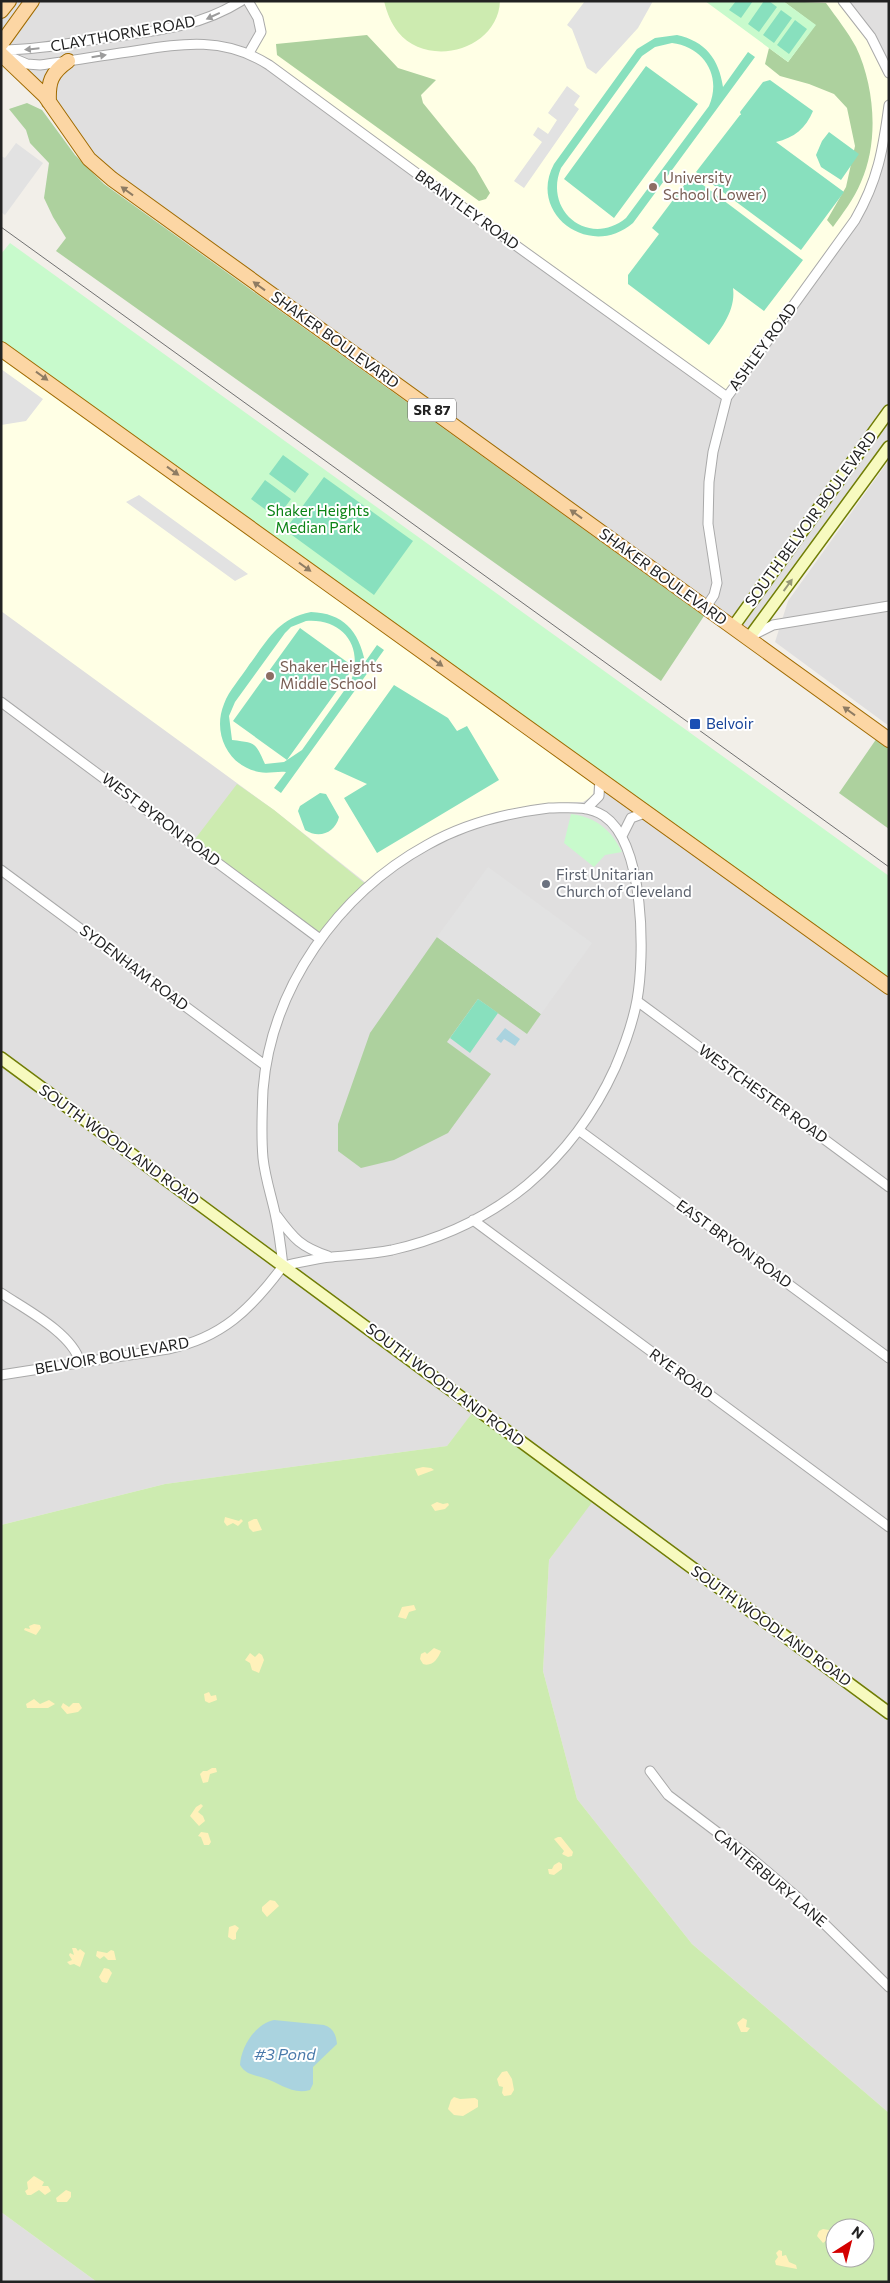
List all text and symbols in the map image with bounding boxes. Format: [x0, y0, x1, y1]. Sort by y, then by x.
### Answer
street label: CLAYTHORNE ROAD [49, 11, 197, 55]
one-way arrow [206, 11, 221, 20]
one-way arrow [24, 45, 40, 53]
one-way arrow [92, 52, 108, 60]
street label: BRANTLEY ROAD [412, 165, 523, 253]
place label: University School (Lower) [663, 168, 767, 203]
marker: University School (Lower) [647, 181, 659, 193]
one-way arrow [120, 186, 134, 196]
one-way arrow [253, 280, 266, 291]
street label: SHAKER BOULEVARD [268, 287, 403, 392]
street label: ASHLEY ROAD [724, 299, 800, 394]
one-way arrow [35, 371, 49, 381]
road number: SR 87 [408, 398, 456, 422]
street label: SOUTH BELVOIR BOULEVARD [741, 427, 880, 610]
one-way arrow [167, 466, 180, 476]
park label: Shaker Heights Median Park [267, 501, 369, 536]
one-way arrow [569, 509, 582, 519]
street label: SHAKER BOULEVARD [596, 524, 731, 629]
one-way arrow [298, 562, 312, 572]
one-way arrow [783, 578, 793, 592]
one-way arrow [430, 656, 443, 667]
place label: Shaker Heights Middle School [280, 657, 383, 692]
marker: Shaker Heights Middle School [264, 670, 276, 682]
one-way arrow [842, 706, 856, 716]
place label: Belvoir [706, 714, 754, 732]
marker: Belvoir [688, 717, 702, 731]
street label: WEST BYRON ROAD [99, 769, 224, 870]
place label: First Unitarian Church of Cleveland [556, 865, 692, 900]
marker: First Unitarian Church of Cleveland [540, 878, 552, 890]
street label: SYDENHAM ROAD [77, 920, 192, 1014]
street label: WESTCHESTER ROAD [695, 1040, 832, 1146]
street label: SOUTH WOODLAND ROAD [36, 1080, 203, 1208]
street label: EAST BRYON ROAD [673, 1195, 796, 1291]
street label: SOUTH WOODLAND ROAD [363, 1319, 528, 1450]
street label: BELVOIR BOULEVARD [33, 1333, 190, 1377]
street label: RYE ROAD [646, 1344, 717, 1402]
street label: SOUTH WOODLAND ROAD [688, 1561, 855, 1689]
street label: CANTERBURY LANE [710, 1825, 831, 1930]
water label: #3 Pond [254, 2044, 316, 2063]
north arrow [825, 2218, 875, 2268]
text: N [849, 2222, 867, 2242]

